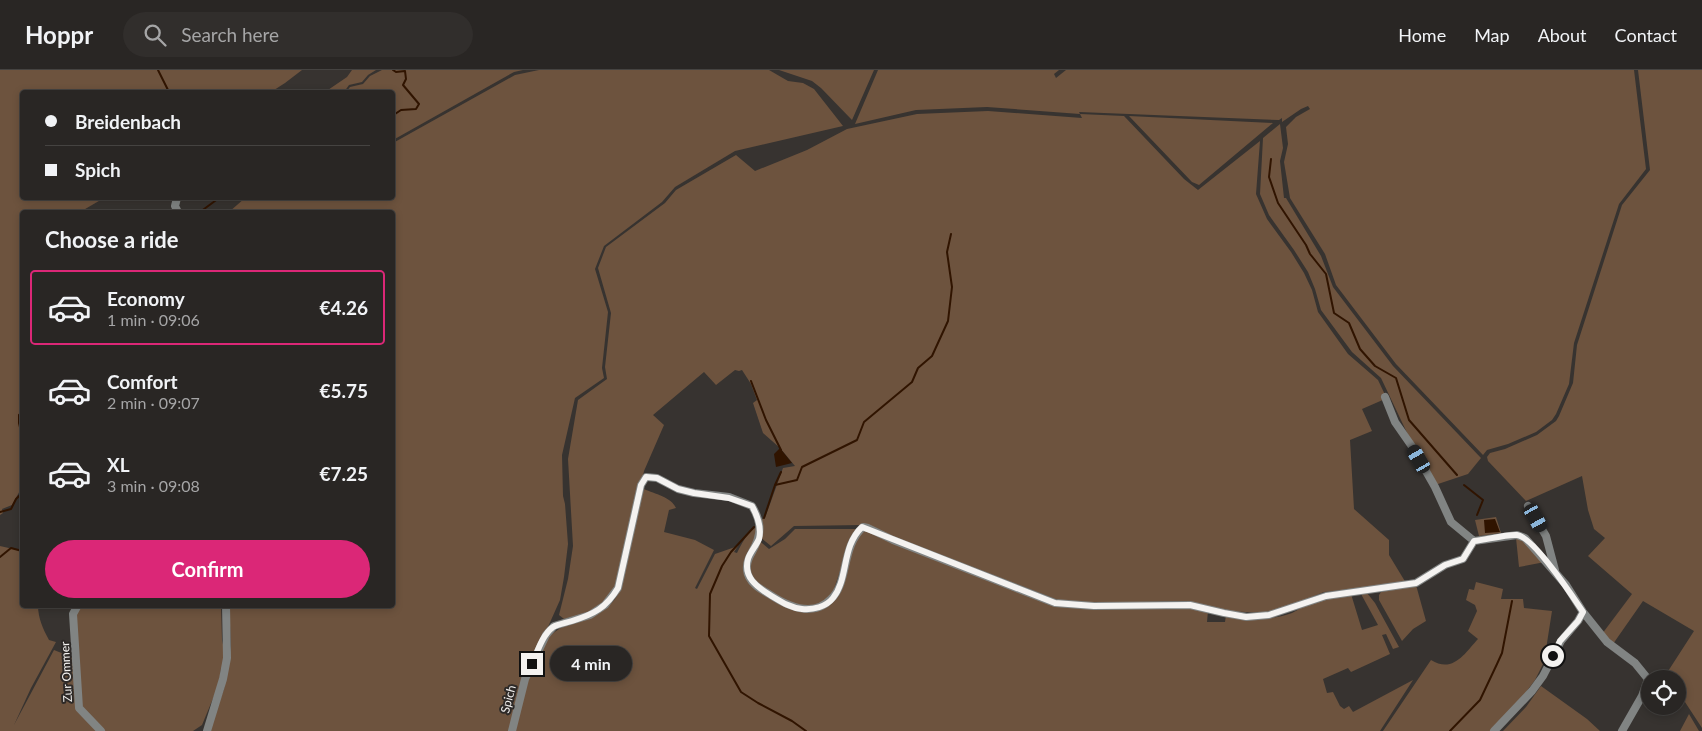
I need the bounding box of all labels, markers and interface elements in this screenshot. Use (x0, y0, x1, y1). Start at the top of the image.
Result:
search box (123, 12, 473, 57)
text: Hoppr (25, 20, 93, 49)
icon: search (141, 21, 169, 49)
text: Search here (181, 23, 279, 46)
text: Home (1398, 24, 1446, 46)
text: Map (1474, 24, 1510, 46)
text: About (1538, 24, 1587, 46)
text: Contact (1615, 24, 1677, 46)
text: Breidenbach (75, 110, 181, 133)
text: Spich (75, 158, 121, 181)
text: Choose a ride (45, 226, 179, 253)
icon: car (47, 285, 92, 330)
text: Economy (107, 287, 185, 310)
text: €4.26 (319, 296, 368, 319)
text: 1 min · 09:06 (107, 310, 200, 329)
icon: car (47, 368, 92, 413)
text: Comfort (107, 370, 178, 393)
text: €5.75 (319, 379, 368, 402)
text: 2 min · 09:07 (107, 393, 200, 412)
car (1405, 442, 1432, 476)
icon: car (47, 451, 92, 496)
text: XL (107, 453, 130, 476)
text: €7.25 (319, 462, 368, 485)
text: 3 min · 09:08 (107, 476, 200, 495)
car (1522, 501, 1549, 535)
button: Confirm (45, 540, 370, 598)
street label: Zur Ommer (57, 641, 75, 703)
route start (1542, 645, 1564, 667)
callout: 4 min (550, 646, 632, 682)
route end (521, 653, 543, 675)
text: 4 min (571, 654, 611, 673)
map controls (1641, 670, 1686, 715)
button: locate (1641, 670, 1686, 715)
street label: Spich (497, 683, 519, 715)

